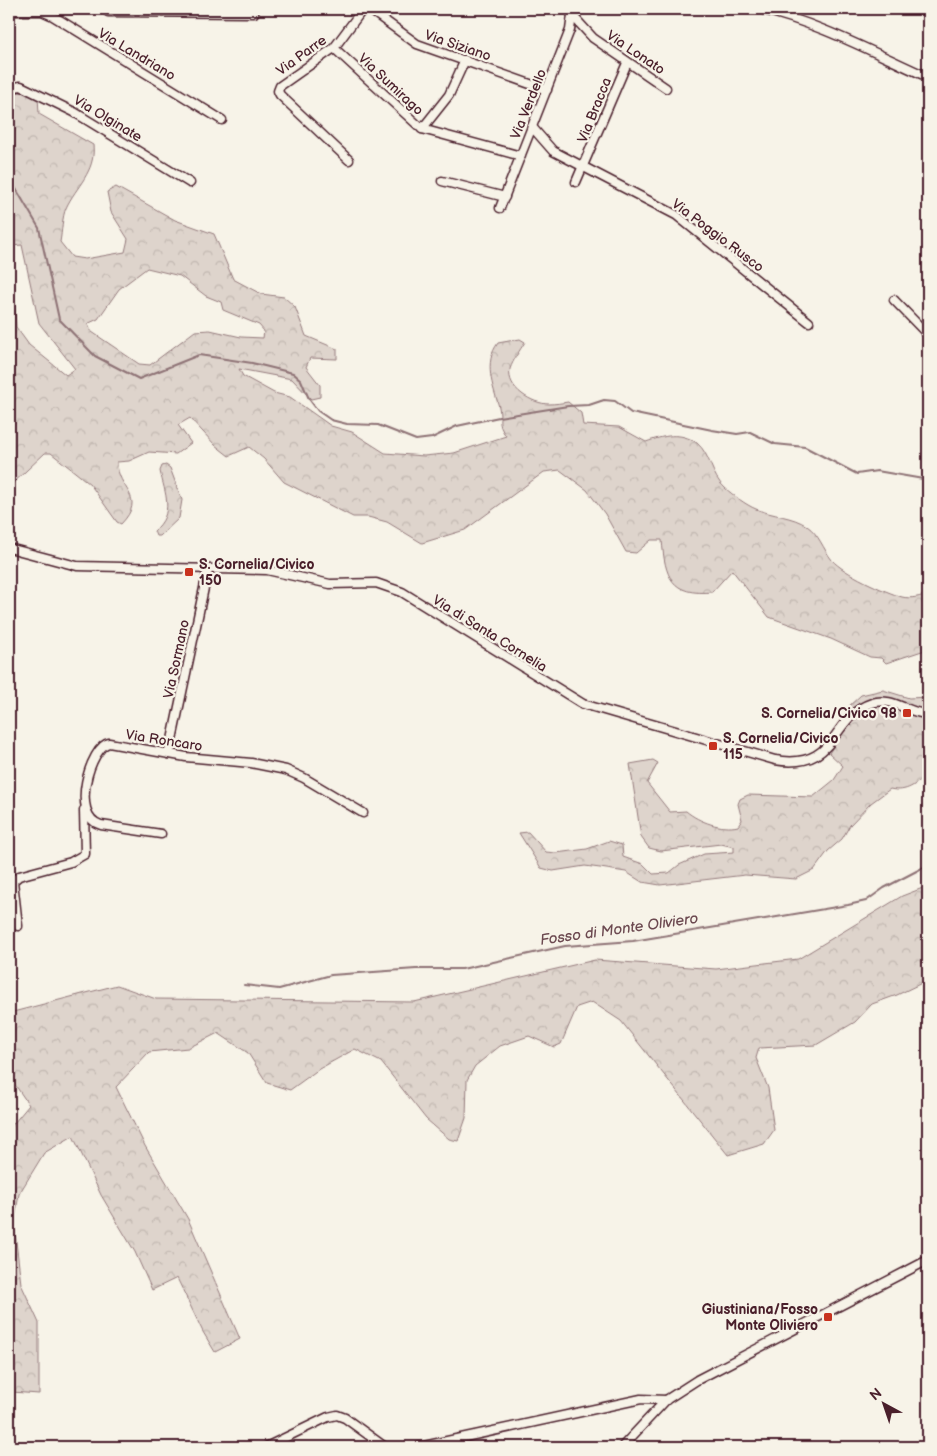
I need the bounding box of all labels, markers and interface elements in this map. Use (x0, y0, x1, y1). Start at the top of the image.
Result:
street label: Via Landriano (95, 25, 179, 84)
street label: Via Siziano (423, 26, 493, 65)
street label: Via Lonato (603, 27, 668, 78)
street label: Via Parre (273, 32, 330, 79)
street label: Via Sumirago (354, 50, 427, 119)
street label: Via Verdello (507, 67, 550, 142)
street label: Via Bracca (574, 75, 615, 145)
street label: Via Olginate (70, 91, 145, 145)
street label: Via Poggio Rusco (668, 195, 767, 276)
place label: S. Cornelia/Civico 150 (199, 556, 314, 589)
marker: S. Cornelia/Civico 150 (183, 566, 195, 578)
street label: Via di Santa Cornelia (429, 591, 550, 676)
street label: Via Sormano (160, 618, 193, 700)
place label: S. Cornelia/Civico 98 (761, 705, 897, 722)
marker: S. Cornelia/Civico 98 (901, 707, 913, 719)
street label: Via Roncaro (124, 726, 204, 755)
place label: S. Cornelia/Civico 115 (723, 730, 838, 763)
marker: S. Cornelia/Civico 115 (707, 740, 719, 752)
water label: Fosso di Monte Oliviero (539, 909, 700, 950)
place label: Giustiniana/Fosso Monte Oliviero (702, 1301, 818, 1334)
marker: Giustiniana/Fosso Monte Oliviero (822, 1311, 834, 1323)
north arrow (860, 1378, 910, 1428)
text: N (866, 1385, 885, 1404)

